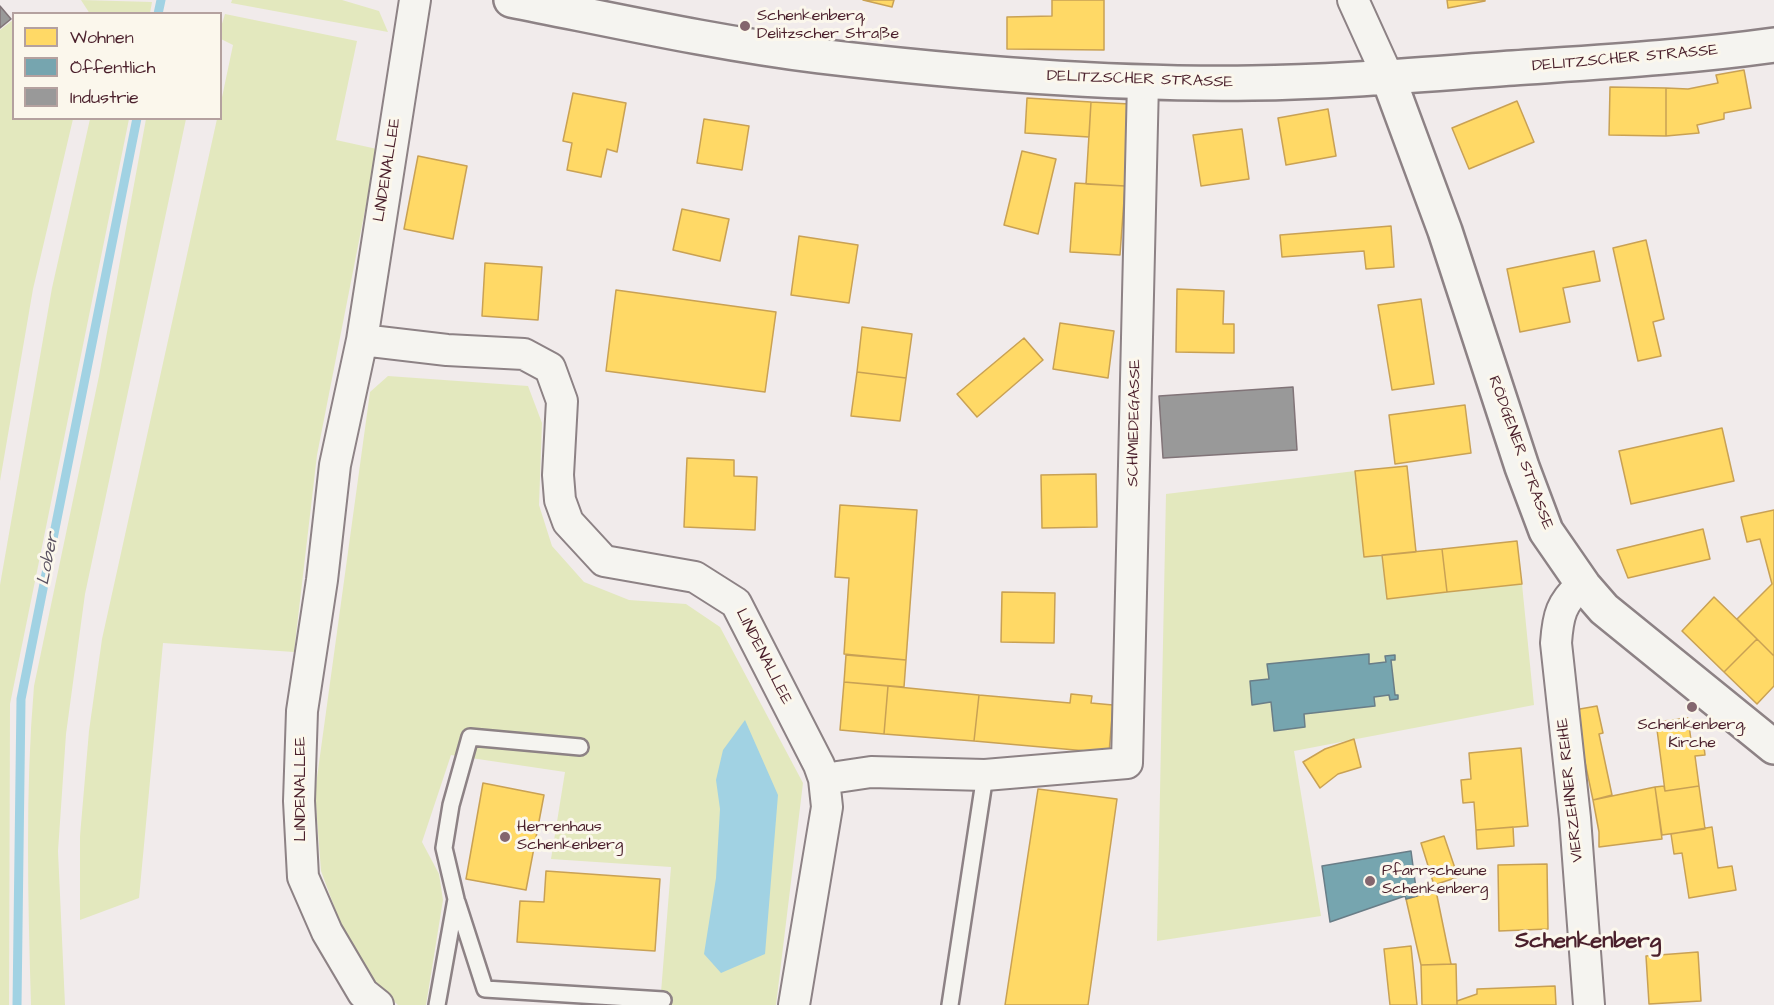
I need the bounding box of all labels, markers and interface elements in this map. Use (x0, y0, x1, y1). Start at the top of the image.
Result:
place label: Schenkenberg, Delitzscher Straße (757, 7, 899, 45)
legend (12, 12, 222, 120)
marker: Schenkenberg, Delitzscher Straße (738, 19, 752, 33)
text: Wohnen (70, 25, 134, 50)
street label: DELITZSCHER STRASSE (1531, 41, 1719, 77)
text: Öffentlich (70, 55, 155, 80)
street label: DELITZSCHER STRASSE (1047, 67, 1233, 93)
text: Industrie (70, 85, 139, 110)
street label: LINDENALLEE (370, 117, 406, 223)
street label: SCHMIEDEGASSE (1124, 359, 1146, 487)
street label: RÖDGENER STRASSE (1483, 373, 1557, 533)
water label: Lober (33, 531, 65, 587)
street label: LINDENALLEE (731, 606, 795, 708)
marker: Schenkenberg, Kirche (1685, 700, 1699, 714)
place label: Schenkenberg, Kirche (1637, 716, 1747, 754)
street label: VIERZEHNER REIHE (1554, 717, 1588, 863)
street label: LINDENALLEE (292, 737, 312, 841)
place label: Herrenhaus Schenkenberg (517, 818, 623, 856)
marker: Herrenhaus Schenkenberg (498, 830, 512, 844)
place label: Pfarrscheune Schenkenberg (1382, 862, 1488, 900)
marker: Pfarrscheune Schenkenberg (1363, 874, 1377, 888)
district label: Schenkenberg (1515, 929, 1661, 955)

